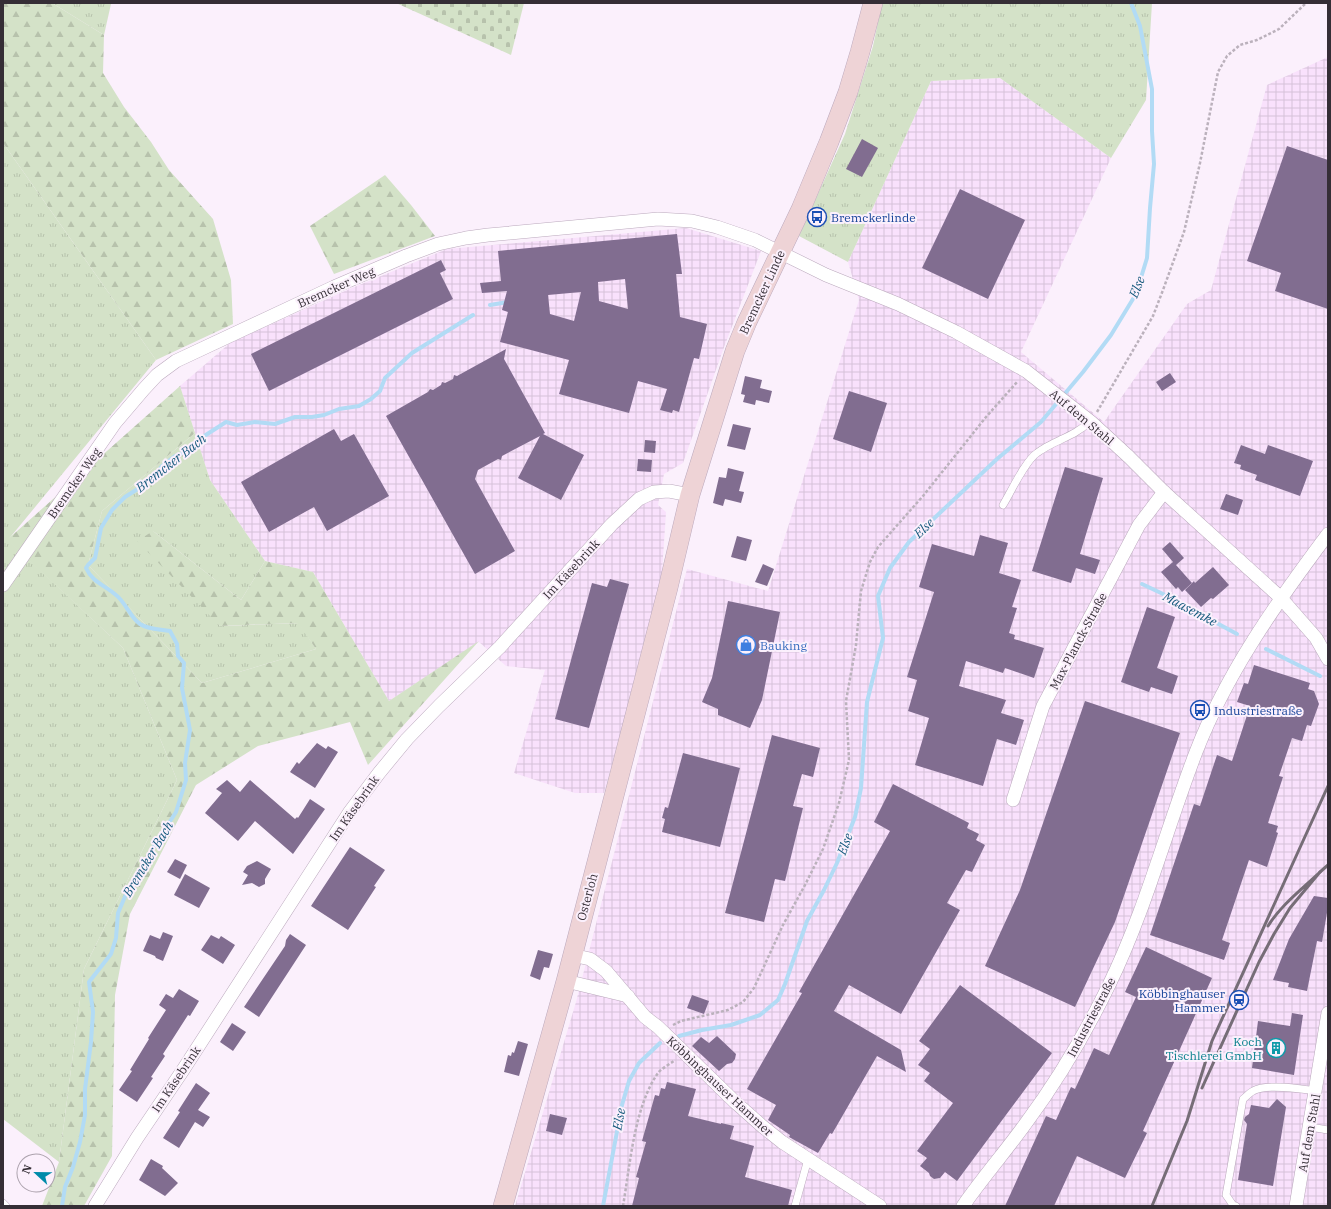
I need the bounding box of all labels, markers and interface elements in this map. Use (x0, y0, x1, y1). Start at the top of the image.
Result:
bus stop icon: Bremckerlinde (806, 206, 828, 228)
place label: Bremckerlinde (831, 210, 916, 225)
street label: Bremcker Linde (736, 248, 788, 336)
street label: Bremcker Weg (295, 263, 377, 311)
water label: Else (1125, 273, 1149, 301)
street label: Auf dem Stahl (1047, 386, 1117, 448)
water label: Bremcker Bach (132, 430, 210, 496)
street label: Bremcker Weg (44, 444, 104, 521)
water label: Else (909, 514, 938, 542)
street label: Im Käsebrink (539, 536, 603, 602)
water label: Maasemke (1159, 587, 1220, 630)
street label: Max-Planck-Straße (1046, 590, 1110, 692)
shop icon: Bauking (735, 634, 757, 656)
place label: Bauking (760, 638, 807, 653)
bus stop icon: Industriestraße (1189, 699, 1211, 721)
place label: Industriestraße (1214, 703, 1302, 718)
street label: Im Käsebrink (326, 772, 382, 844)
water label: Bremcker Bach (118, 818, 177, 901)
water label: Else (833, 831, 857, 858)
street label: Osterloh (574, 871, 601, 922)
street label: Industriestraße (1064, 975, 1118, 1059)
place label: Köbbinghauser Hammer (1139, 986, 1226, 1015)
station icon: Köbbinghauser Hammer (1228, 989, 1250, 1011)
street label: Köbbinghauser Hammer (664, 1033, 777, 1140)
place label: Koch Tischlerei GmbH (1166, 1034, 1262, 1063)
building icon: Koch Tischlerei GmbH (1265, 1037, 1287, 1059)
street label: Im Käsebrink (148, 1043, 204, 1115)
street label: Auf dem Stahl (1295, 1092, 1323, 1173)
water label: Else (608, 1106, 629, 1132)
north arrow (16, 1153, 56, 1193)
text: N (19, 1162, 35, 1176)

